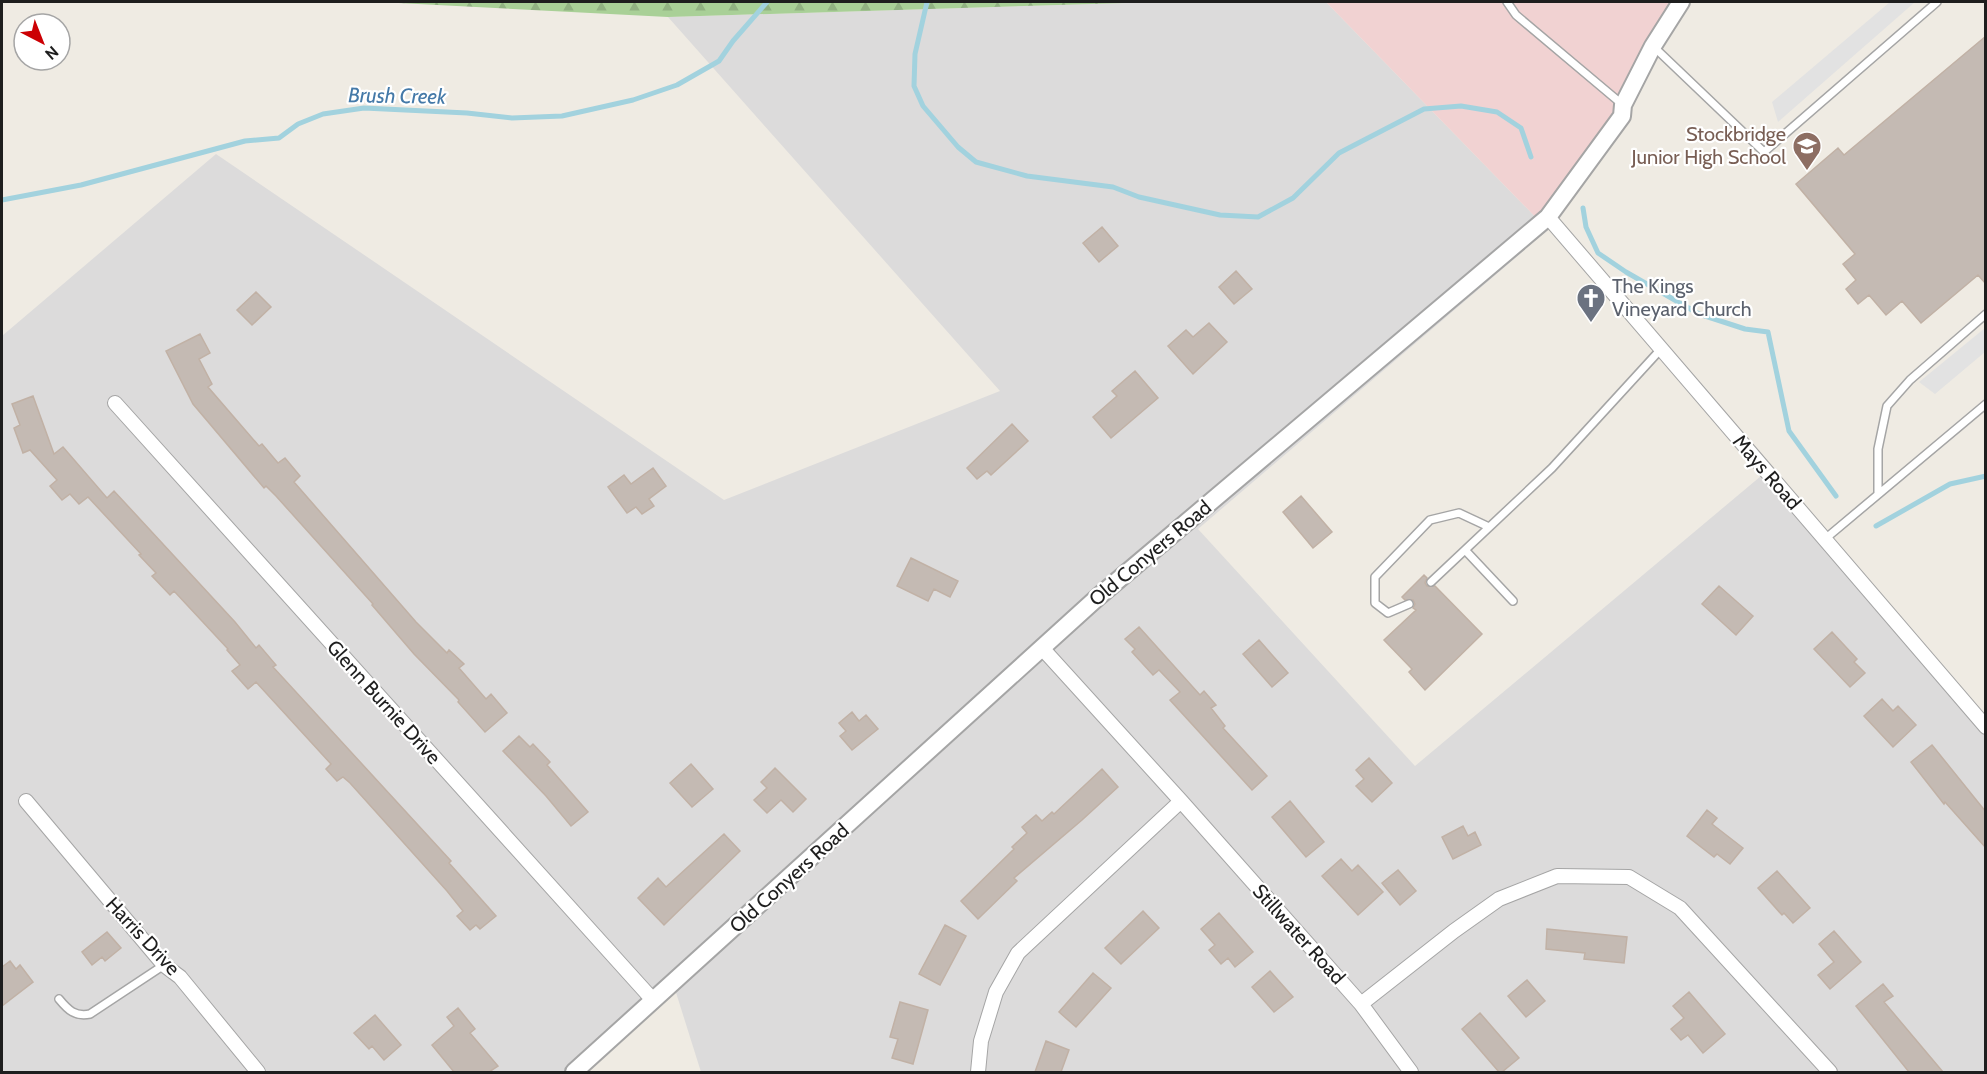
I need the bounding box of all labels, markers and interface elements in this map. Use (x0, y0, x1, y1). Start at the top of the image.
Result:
north arrow (12, 12, 72, 72)
text: N (41, 42, 62, 64)
water label: Brush Creek (348, 82, 447, 109)
place label: Stockbridge Junior High School (1631, 122, 1786, 169)
school or university icon: Stockbridge Junior High School (1791, 130, 1823, 172)
place label: The Kings Vineyard Church (1612, 274, 1752, 321)
church icon: The Kings Vineyard Church (1575, 282, 1607, 324)
street label: Mays Road (1728, 430, 1806, 514)
street label: Old Conyers Road (1084, 495, 1216, 611)
street label: Glenn Burnie Drive (322, 635, 446, 769)
street label: Old Conyers Road (724, 818, 854, 938)
street label: Stillwater Road (1248, 879, 1350, 989)
street label: Harris Drive (101, 892, 185, 980)

